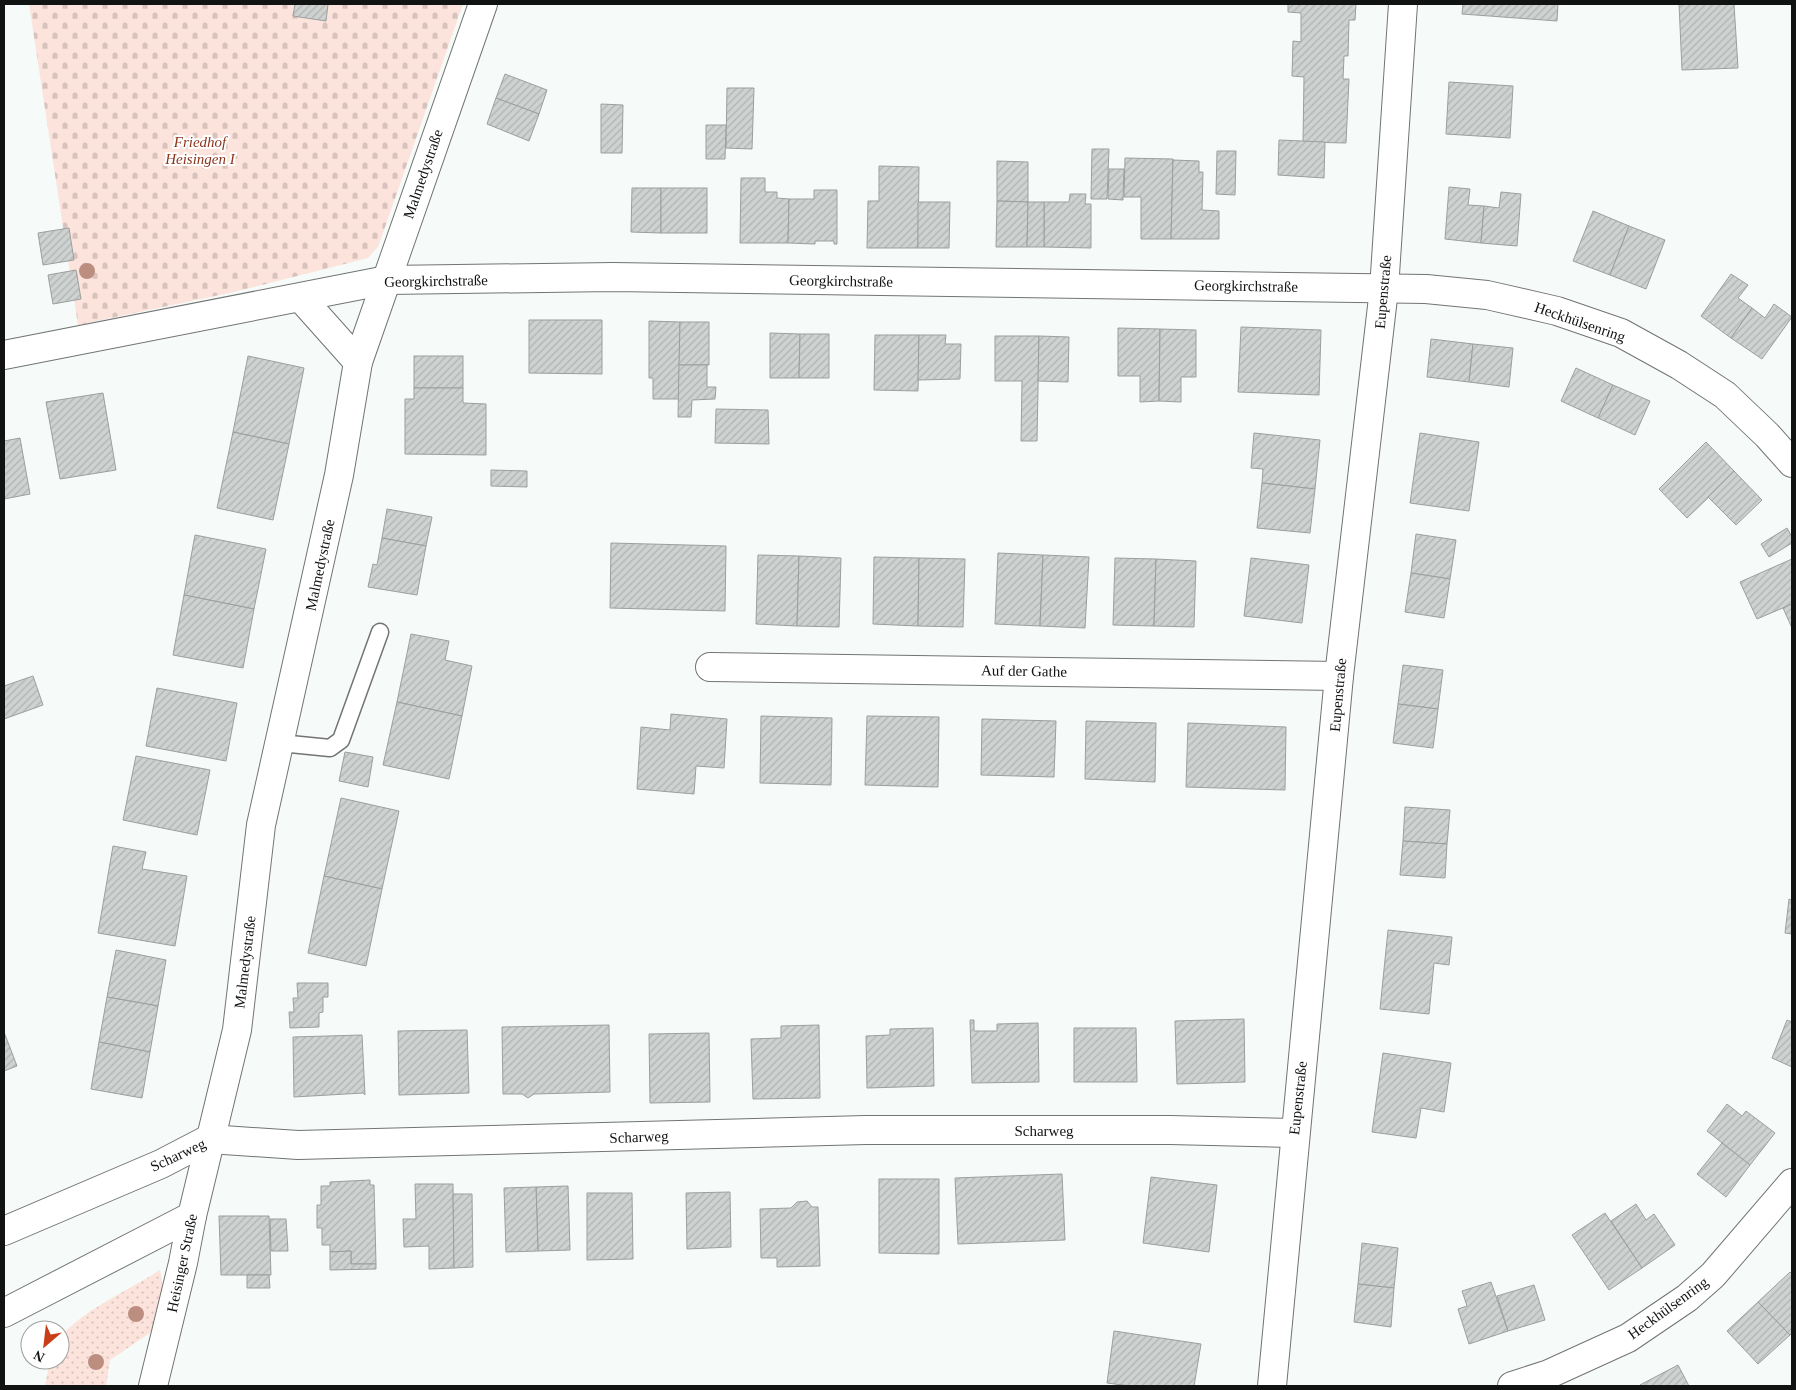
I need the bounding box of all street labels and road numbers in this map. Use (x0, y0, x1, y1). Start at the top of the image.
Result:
street label: Malmedystraße (400, 127, 446, 221)
street label: Eupenstraße (1372, 254, 1394, 330)
street label: Georgkirchstraße (384, 272, 488, 290)
street label: Georgkirchstraße (789, 272, 893, 290)
street label: Georgkirchstraße (1194, 277, 1298, 295)
street label: Heckhülsenring (1532, 299, 1628, 345)
street label: Malmedystraße (302, 517, 338, 612)
street label: Eupenstraße (1327, 657, 1349, 733)
street label: Auf der Gathe (981, 662, 1067, 680)
street label: Malmedystraße (231, 914, 259, 1009)
street label: Eupenstraße (1286, 1060, 1310, 1136)
street label: Scharweg (1014, 1123, 1074, 1139)
street label: Scharweg (609, 1128, 669, 1146)
street label: Scharweg (148, 1135, 209, 1175)
street label: Heisinger Straße (164, 1212, 200, 1314)
street label: Heckhülsenring (1625, 1273, 1712, 1342)

